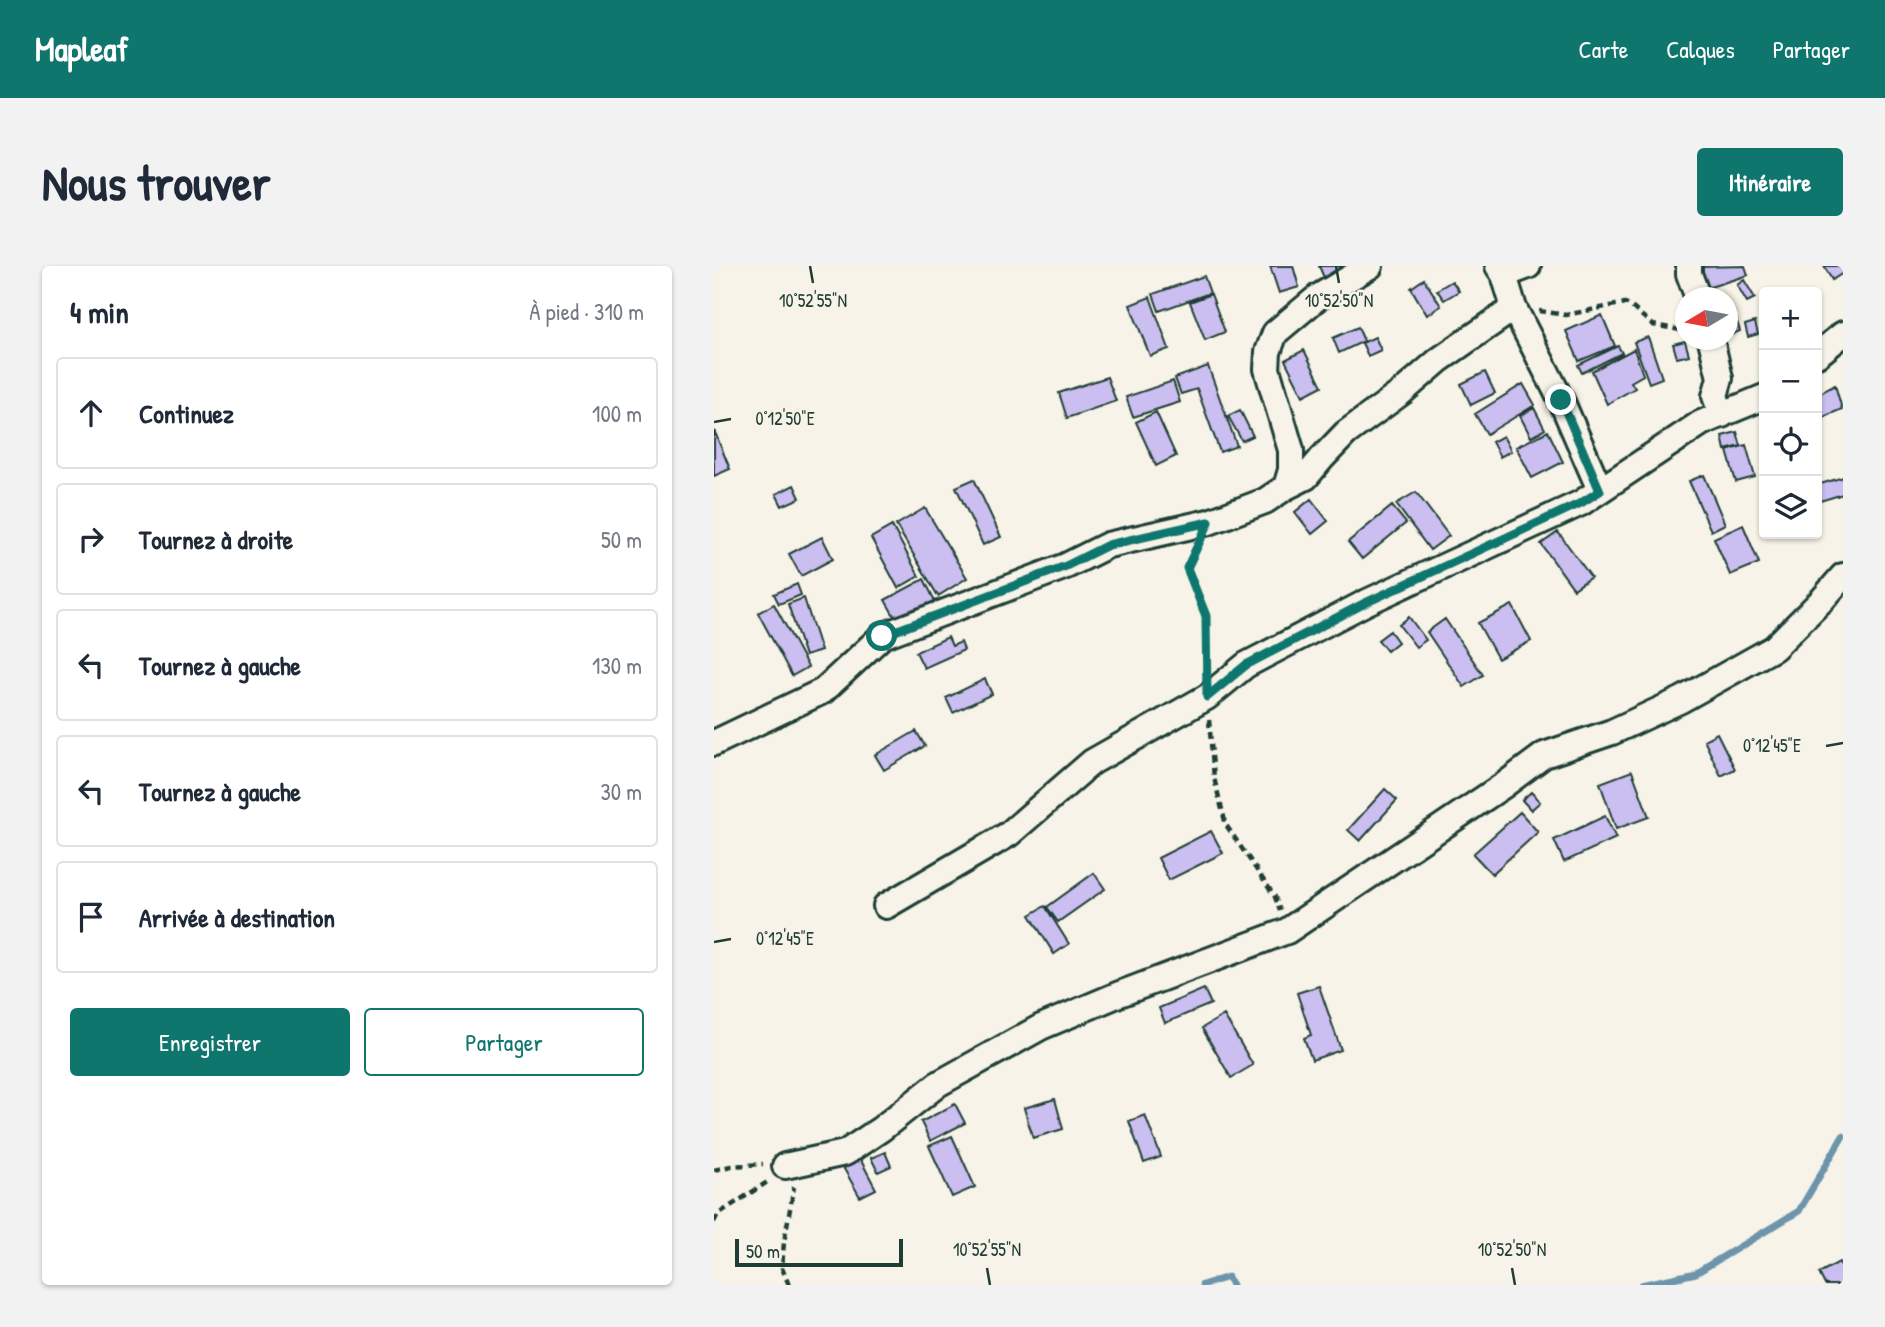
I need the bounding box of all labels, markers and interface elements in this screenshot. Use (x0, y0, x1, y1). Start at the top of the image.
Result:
text: Mapleaf (35, 27, 128, 71)
text: Carte (1579, 33, 1628, 65)
text: Calques (1666, 33, 1735, 65)
text: Partager (1773, 33, 1850, 65)
button: Itinéraire (1697, 148, 1843, 216)
text: Nous trouver (42, 149, 271, 215)
north arrow (1675, 287, 1738, 350)
map controls (1759, 287, 1822, 539)
button: + (1759, 287, 1822, 350)
text: 10°52'55"N (779, 288, 847, 313)
text: 10°52'50"N (1305, 288, 1373, 313)
text: 4 min (70, 292, 129, 332)
text: À pied · 310 m (529, 296, 644, 327)
button: − (1759, 350, 1822, 413)
route end (1545, 384, 1576, 415)
icon: ahead (72, 394, 110, 432)
text: Continuez (139, 396, 234, 431)
text: 100 m (592, 398, 642, 429)
text: 0°12'50"E (755, 406, 815, 431)
button: locate (1759, 413, 1822, 476)
button: layers (1759, 476, 1822, 539)
icon: right (72, 520, 110, 558)
text: Tournez à droite (139, 522, 293, 557)
text: 50 m (601, 524, 642, 555)
route start (866, 620, 897, 651)
icon: left (72, 646, 110, 684)
text: Tournez à gauche (139, 648, 301, 683)
text: 130 m (592, 650, 642, 681)
text: 0°12'45"E (1743, 733, 1801, 758)
icon: left (72, 772, 110, 810)
text: Tournez à gauche (139, 774, 301, 809)
text: 30 m (600, 776, 642, 807)
icon: arrive (72, 898, 110, 936)
text: Arrivée à destination (139, 900, 335, 935)
text: 0°12'45"E (756, 926, 814, 951)
button: Enregistrer (70, 1008, 350, 1076)
button: Partager (364, 1008, 644, 1076)
scale bar (735, 1236, 903, 1268)
text: 10°52'55"N (953, 1237, 1021, 1262)
text: 10°52'50"N (1478, 1237, 1546, 1262)
text: 50 m (746, 1238, 780, 1264)

